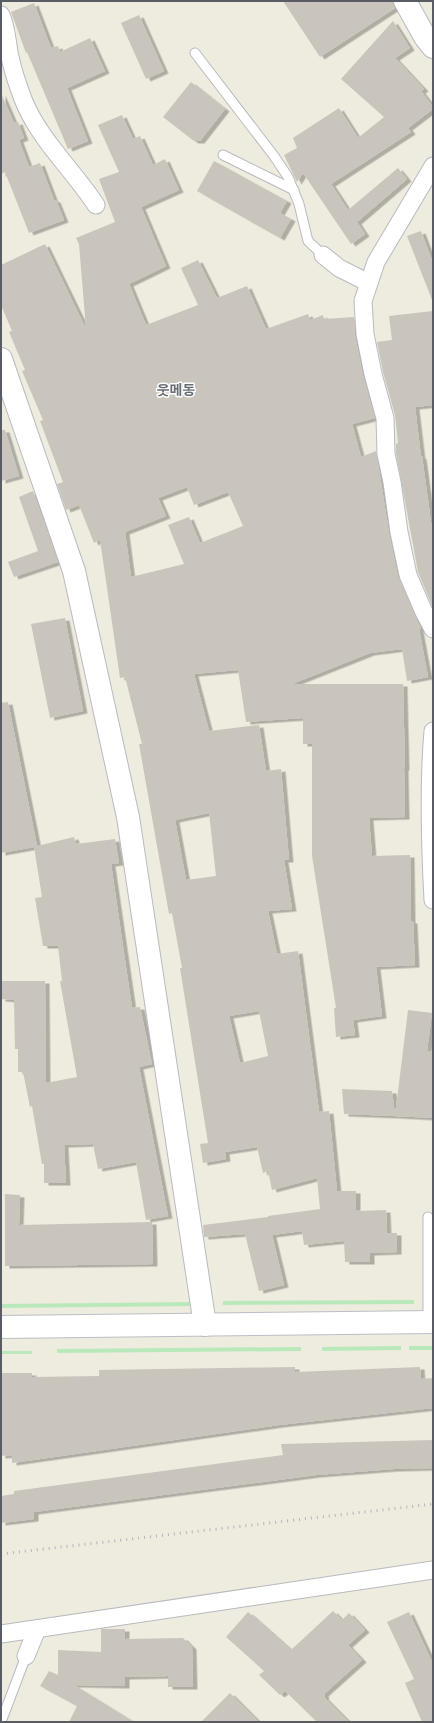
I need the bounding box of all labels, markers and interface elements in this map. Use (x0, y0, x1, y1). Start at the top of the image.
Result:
district label: 웃메동 (157, 381, 195, 399)

